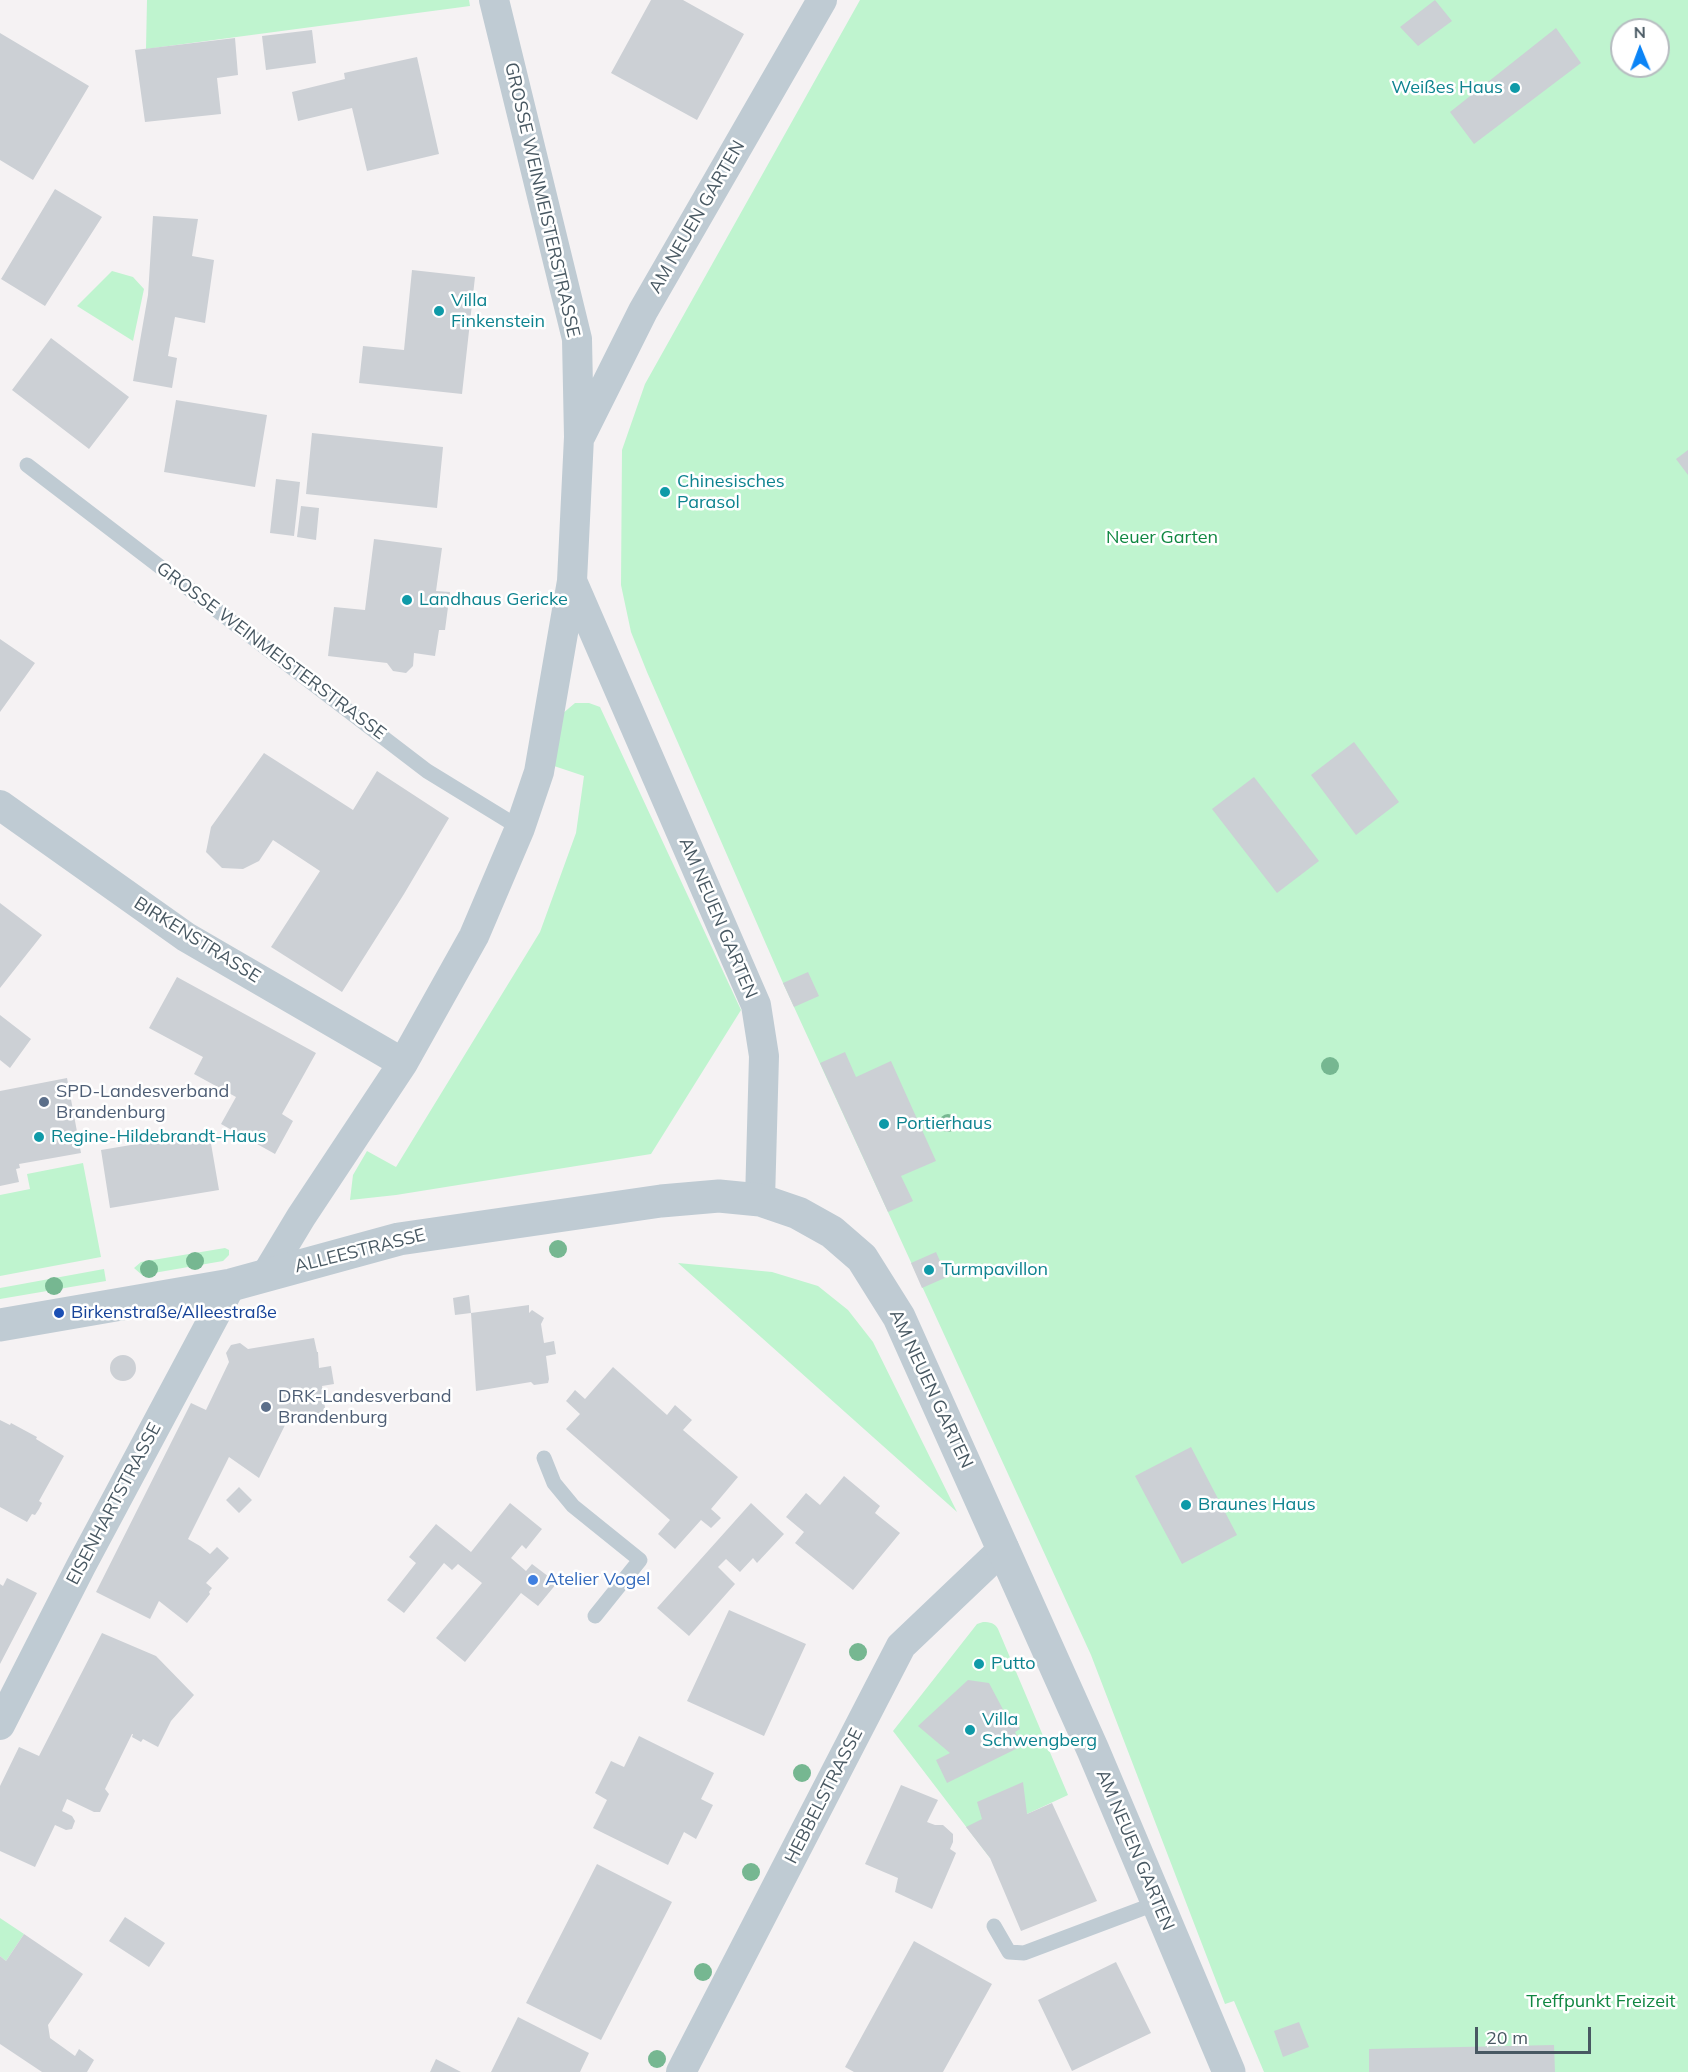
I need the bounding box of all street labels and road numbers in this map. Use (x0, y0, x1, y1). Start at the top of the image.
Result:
street label: GROSSE WEINMEISTERSTRASSE (500, 60, 584, 340)
street label: AM NEUEN GARTEN (644, 137, 750, 297)
street label: GROSSE WEINMEISTERSTRASSE (152, 558, 390, 744)
street label: AM NEUEN GARTEN (674, 834, 762, 1002)
street label: BIRKENSTRASSE (130, 892, 264, 988)
street label: ALLEESTRASSE (292, 1224, 428, 1278)
street label: AM NEUEN GARTEN (885, 1306, 977, 1472)
street label: EISENHARTSTRASSE (62, 1419, 166, 1589)
street label: HEBBELSTRASSE (781, 1725, 867, 1867)
street label: AM NEUEN GARTEN (1091, 1766, 1179, 1934)

